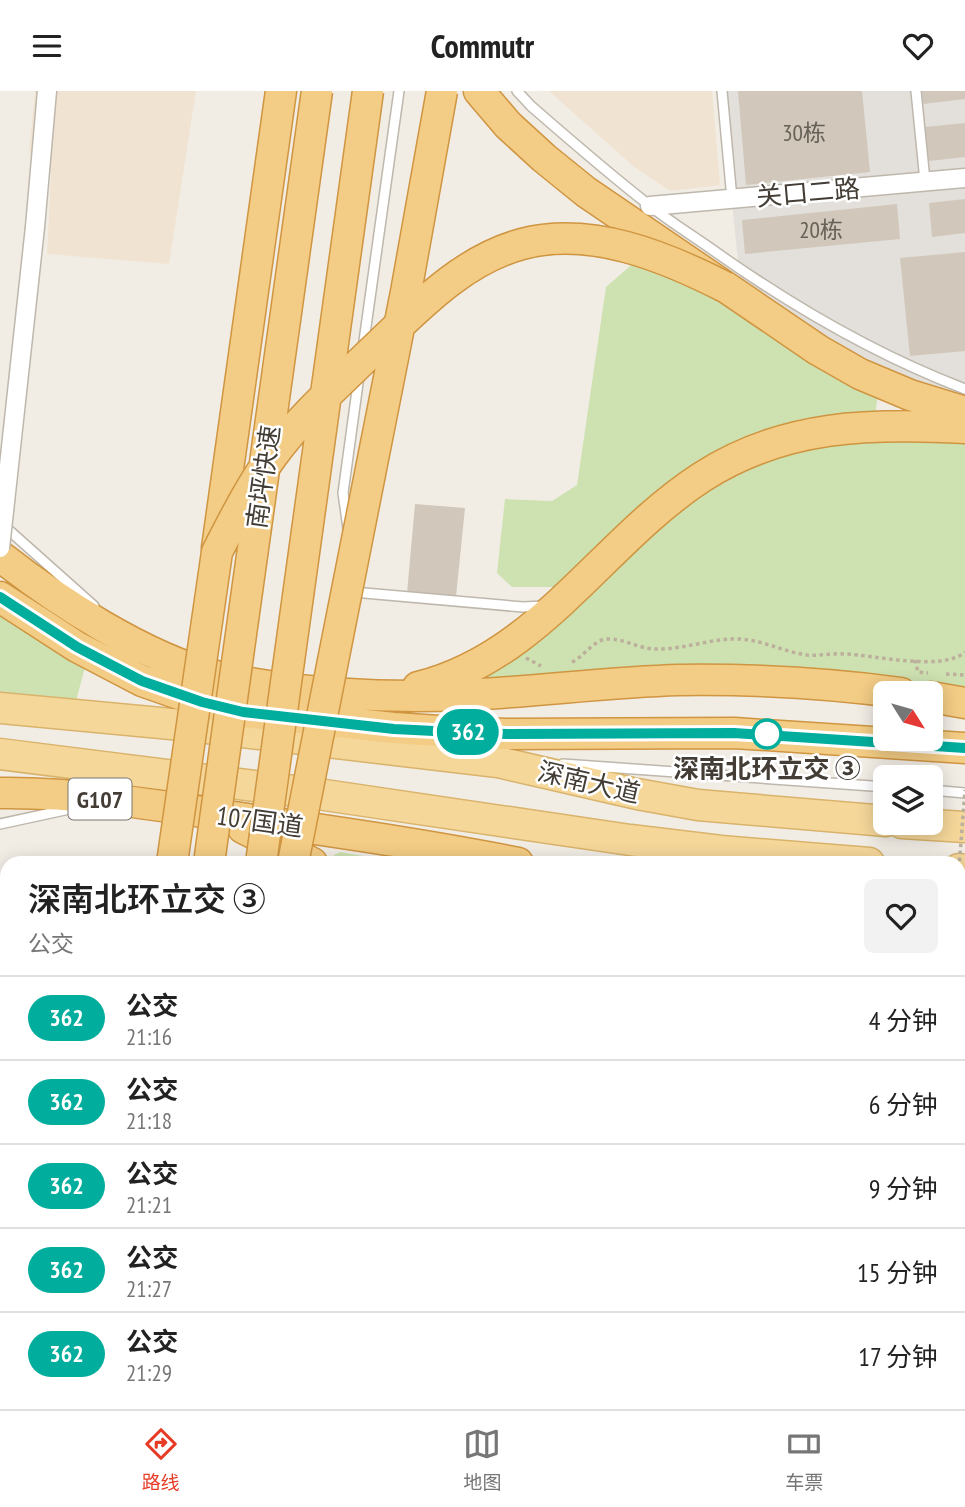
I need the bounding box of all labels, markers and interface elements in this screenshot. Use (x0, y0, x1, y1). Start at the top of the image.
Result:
text: Commutr (431, 25, 534, 67)
icon: menu (28, 27, 66, 65)
icon: heart (899, 27, 937, 65)
house number: 30栋 (782, 118, 826, 147)
street label: 关口二路 (755, 171, 861, 213)
house number: 20栋 (799, 215, 843, 244)
street label: 南坪快速 (239, 423, 287, 531)
north arrow (873, 681, 943, 751)
map controls (873, 681, 943, 835)
line badge: 362 (428, 709, 508, 755)
text: 362 (451, 716, 485, 747)
marker: 深南北环立交 ③ (752, 719, 782, 749)
place label: 深南北环立交 ③ (673, 752, 861, 785)
street label: 深南大道 (535, 754, 643, 810)
button: layers (873, 765, 943, 835)
road number: G107 (68, 779, 132, 819)
street label: 107国道 (215, 799, 305, 843)
text: 深南北环立交 ③ (28, 877, 266, 920)
button: heart (864, 879, 938, 953)
text: 公交 (28, 929, 74, 958)
text: 公交 (126, 989, 178, 1022)
text: 362 (49, 1002, 84, 1033)
text: 4 分钟 (869, 1004, 938, 1037)
text: 21:16 (126, 1022, 172, 1051)
text: 公交 (126, 1073, 178, 1106)
text: 362 (49, 1086, 84, 1117)
text: 6 分钟 (869, 1088, 938, 1121)
text: 21:18 (126, 1106, 172, 1135)
text: 公交 (126, 1157, 178, 1190)
text: 362 (49, 1170, 84, 1201)
text: 9 分钟 (869, 1172, 938, 1205)
text: 21:21 (126, 1190, 172, 1219)
text: 公交 (126, 1241, 178, 1274)
text: 362 (49, 1254, 84, 1285)
text: 15 分钟 (857, 1256, 938, 1289)
text: 21:27 (126, 1274, 172, 1303)
text: 公交 (126, 1325, 178, 1358)
text: 362 (49, 1338, 84, 1369)
text: 17 分钟 (858, 1340, 938, 1373)
text: 21:29 (126, 1358, 172, 1387)
tab: 路线 (142, 1425, 180, 1494)
tab: 地图 (463, 1425, 501, 1494)
tab: 车票 (785, 1425, 823, 1494)

